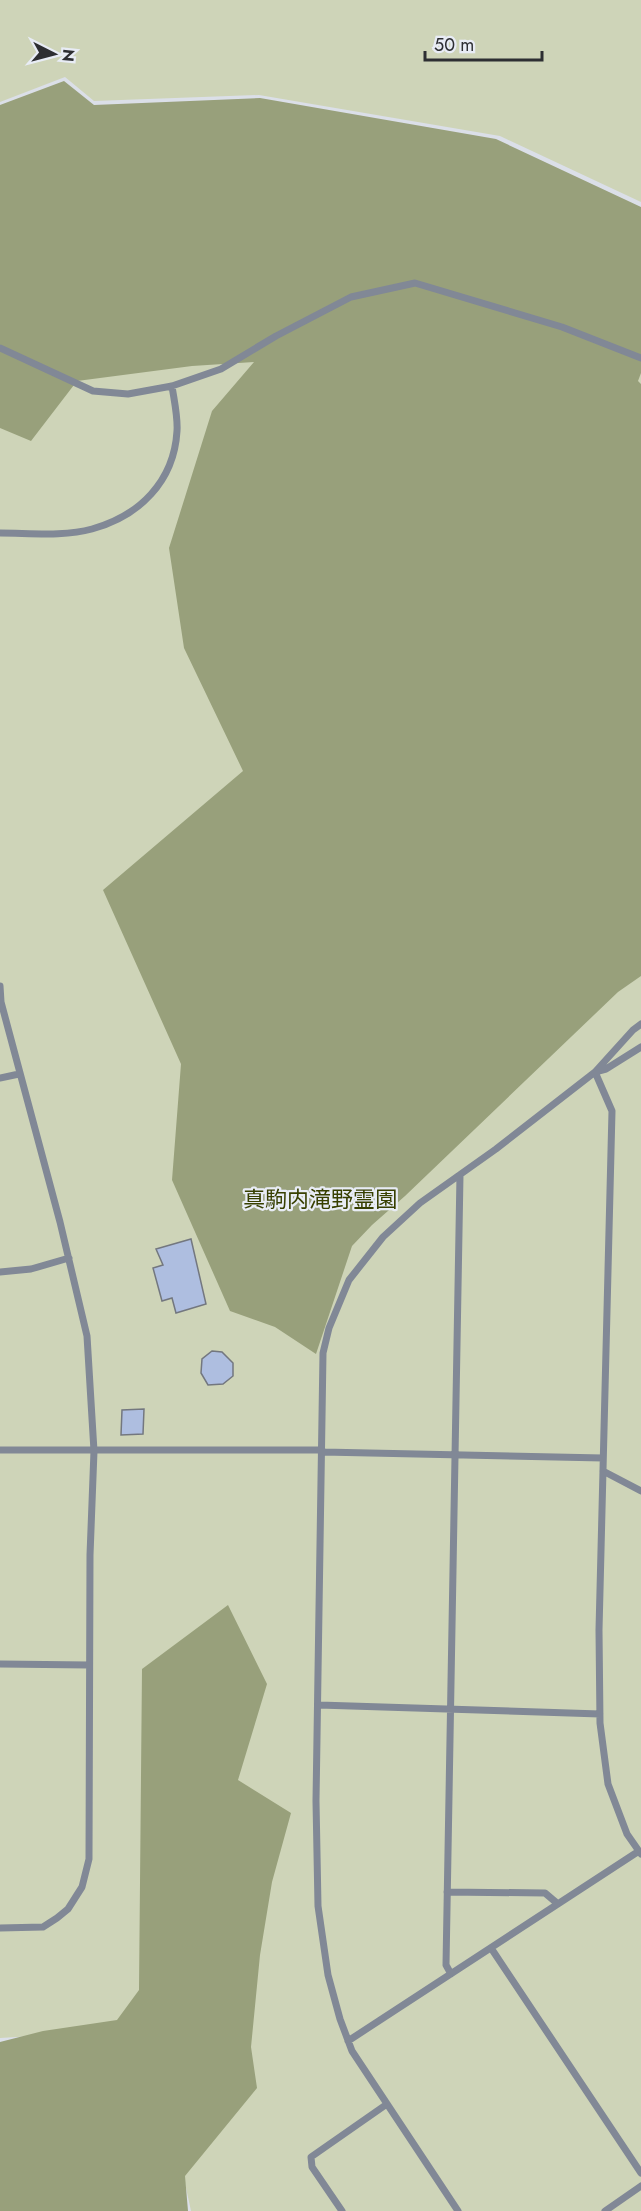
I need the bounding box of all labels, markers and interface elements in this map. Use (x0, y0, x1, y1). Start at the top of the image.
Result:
north arrow (24, 24, 84, 84)
scale bar (425, 24, 542, 62)
text: 50 m (434, 32, 474, 58)
text: N (56, 48, 81, 63)
park label: 真駒内滝野霊園 (243, 1183, 397, 1215)

